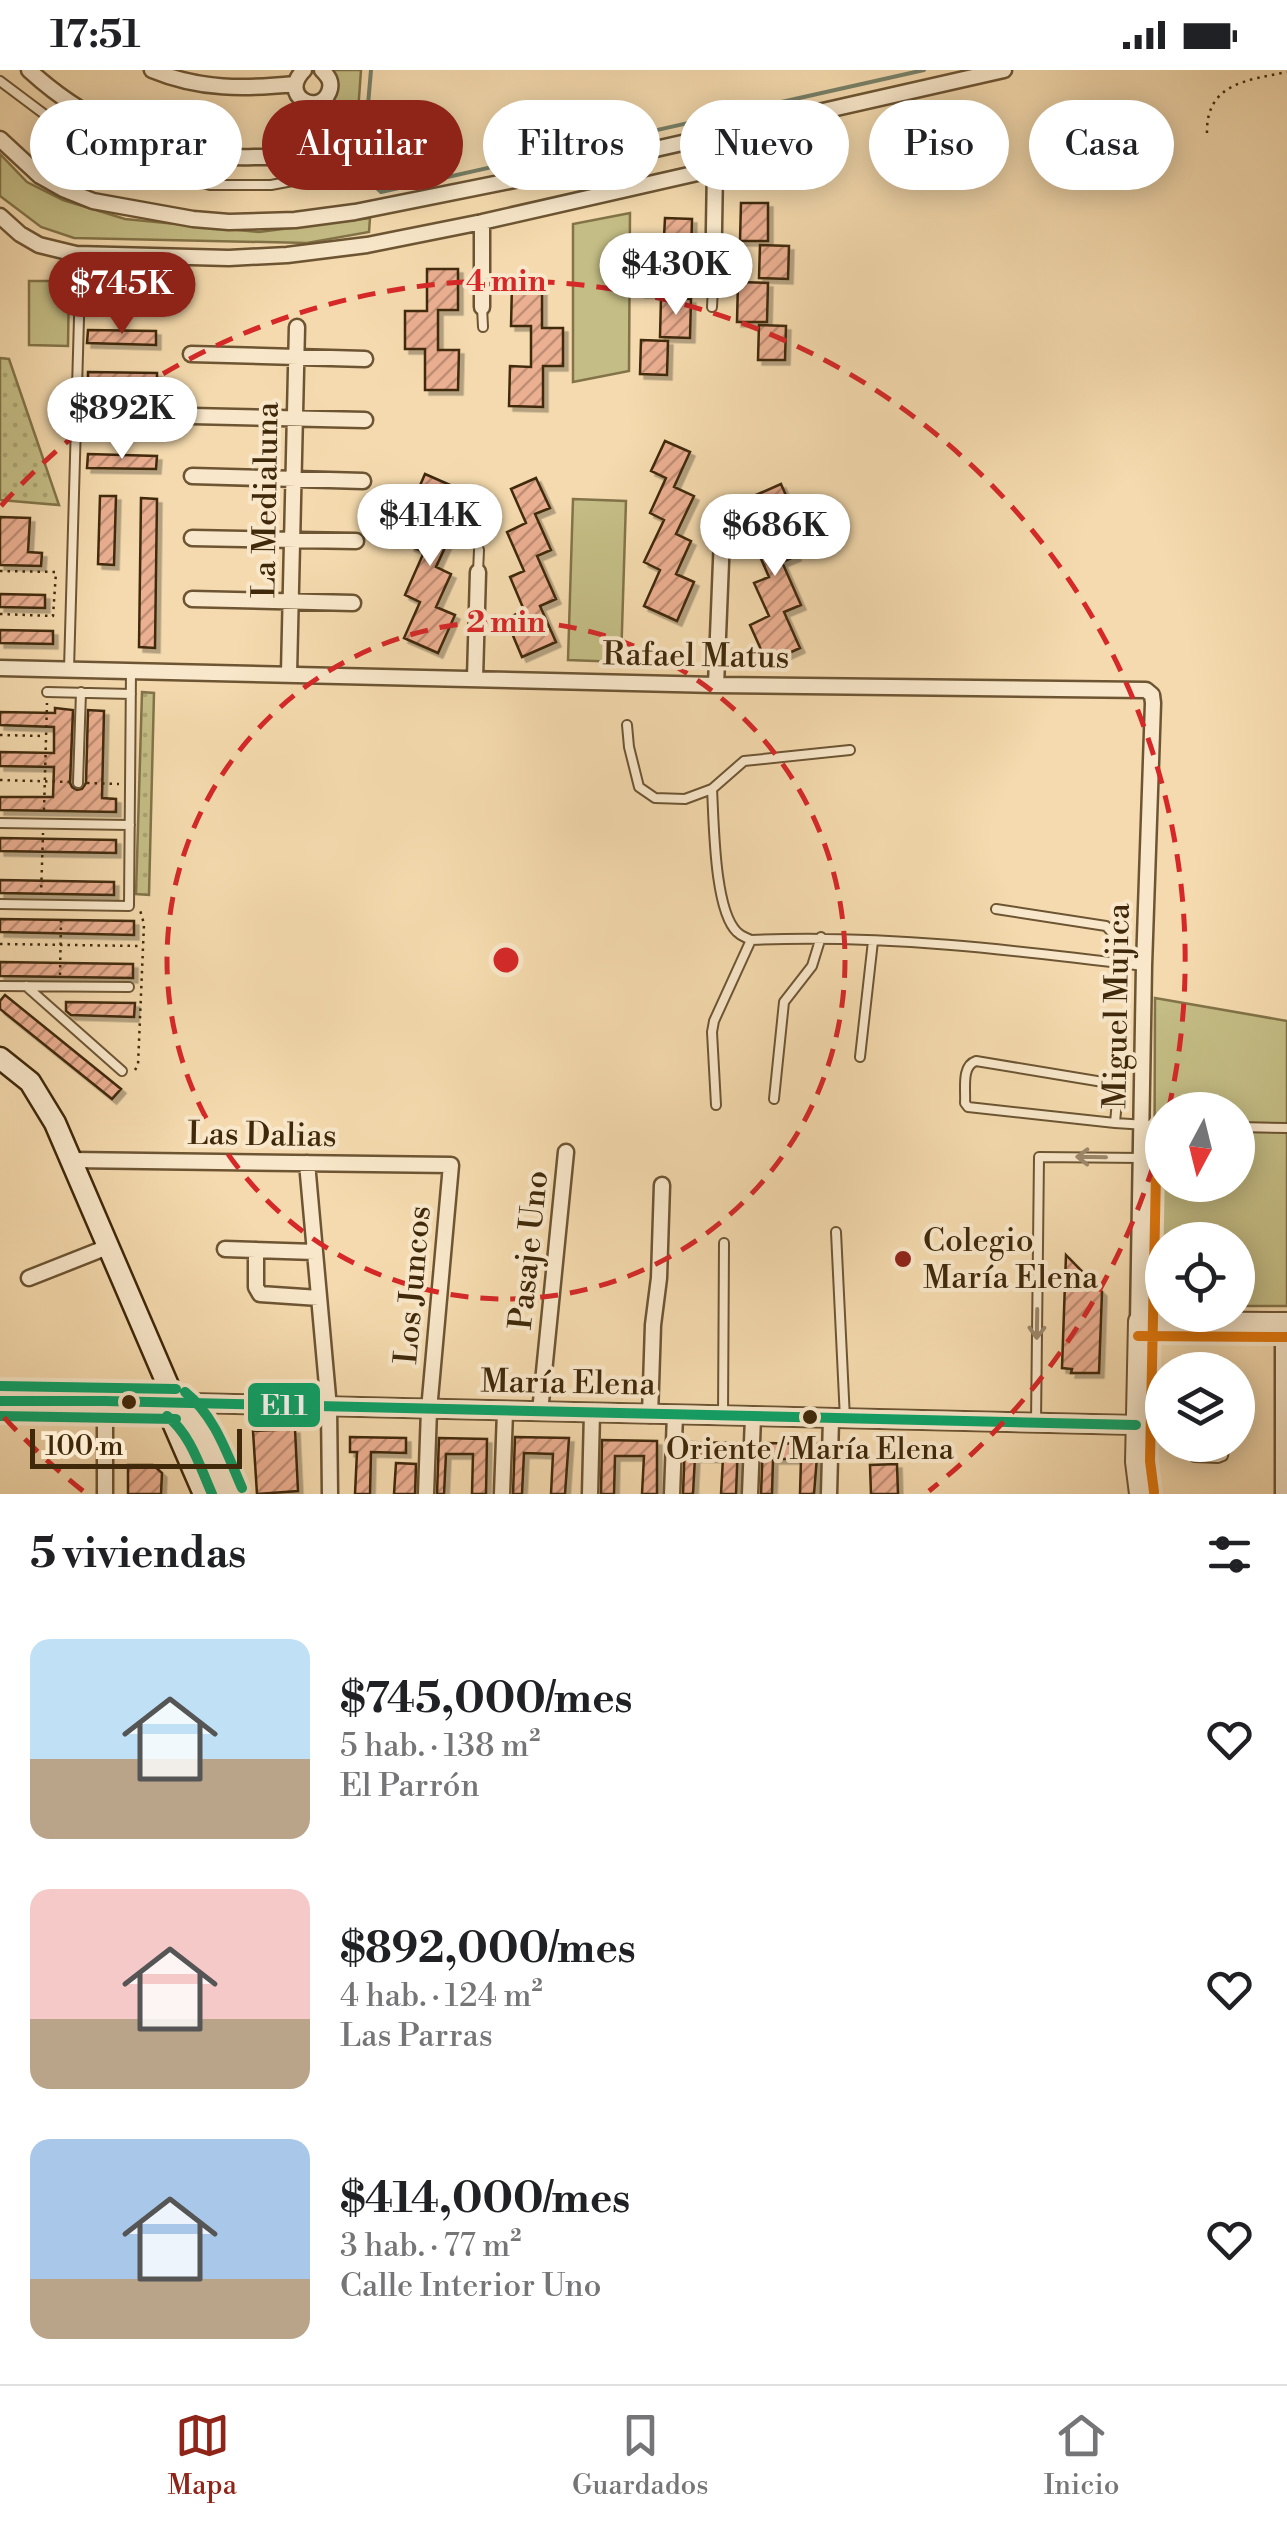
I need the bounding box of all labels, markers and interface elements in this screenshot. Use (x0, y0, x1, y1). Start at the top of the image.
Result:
text: 17:51 (50, 12, 141, 59)
chip: Comprar (30, 100, 242, 190)
chip: Alquilar (262, 100, 463, 190)
chip: Filtros (483, 100, 660, 190)
chip: Nuevo (680, 100, 849, 190)
chip: Piso (869, 100, 1009, 190)
chip: Casa (1029, 100, 1174, 190)
pin: $430K (606, 233, 746, 318)
text: $430K (622, 245, 730, 285)
pin: $745K (52, 252, 192, 337)
text: 4 min (466, 263, 547, 301)
text: $745K (70, 264, 174, 304)
pin: $892K (52, 377, 192, 462)
text: $892K (69, 389, 175, 429)
street label: La Medialuna (244, 401, 288, 598)
pin: $414K (360, 484, 500, 569)
pin: $686K (705, 494, 845, 579)
text: $414K (379, 496, 481, 536)
text: $686K (722, 506, 828, 546)
text: 2 min (467, 604, 546, 642)
street label: Rafael Matus (602, 634, 790, 678)
street label: Miguel Mujica (1095, 902, 1139, 1109)
centre of rings (488, 942, 524, 978)
north arrow (1145, 1092, 1255, 1202)
map controls (1145, 1092, 1255, 1462)
street label: Las Dalias (187, 1114, 337, 1156)
one-way arrow (1075, 1148, 1107, 1167)
street label: Pasaje Uno (501, 1169, 557, 1331)
street label: Los Juncos (386, 1204, 440, 1366)
place label: Colegio María Elena (923, 1221, 1099, 1298)
button: locate (1145, 1222, 1255, 1332)
marker: Colegio María Elena (892, 1248, 914, 1270)
one-way arrow (1028, 1308, 1046, 1340)
button: layers (1145, 1352, 1255, 1462)
street label: María Elena (480, 1361, 657, 1405)
line badge: E11 (246, 1381, 322, 1429)
text: E11 (260, 1389, 308, 1424)
unlabelled marker (119, 1392, 139, 1412)
marker: Oriente / María Elena (800, 1407, 820, 1427)
scale bar (30, 1424, 242, 1468)
text: 100 m (45, 1429, 124, 1464)
place label: Oriente / María Elena (666, 1431, 955, 1469)
icon: filters (1202, 1527, 1257, 1582)
text: 5 viviendas (30, 1528, 246, 1581)
text: $745,000/mes (340, 1673, 633, 1726)
icon: home (110, 1679, 230, 1799)
icon: heart (1202, 1712, 1257, 1767)
text: 5 hab. · 138 m² (340, 1726, 540, 1766)
text: El Parrón (340, 1766, 480, 1806)
text: $892,000/mes (340, 1923, 636, 1976)
icon: home (110, 1929, 230, 2049)
icon: heart (1202, 1962, 1257, 2017)
text: 4 hab. · 124 m² (340, 1976, 543, 2016)
text: Las Parras (340, 2016, 493, 2056)
text: $414,000/mes (340, 2173, 630, 2226)
icon: home (110, 2179, 230, 2299)
icon: heart (1202, 2212, 1257, 2267)
text: 3 hab. · 77 m² (340, 2226, 522, 2266)
text: Calle Interior Uno (340, 2266, 602, 2306)
tab: Mapa (168, 2408, 237, 2503)
tab: Guardados (572, 2408, 709, 2503)
tab: Inicio (1044, 2408, 1119, 2503)

